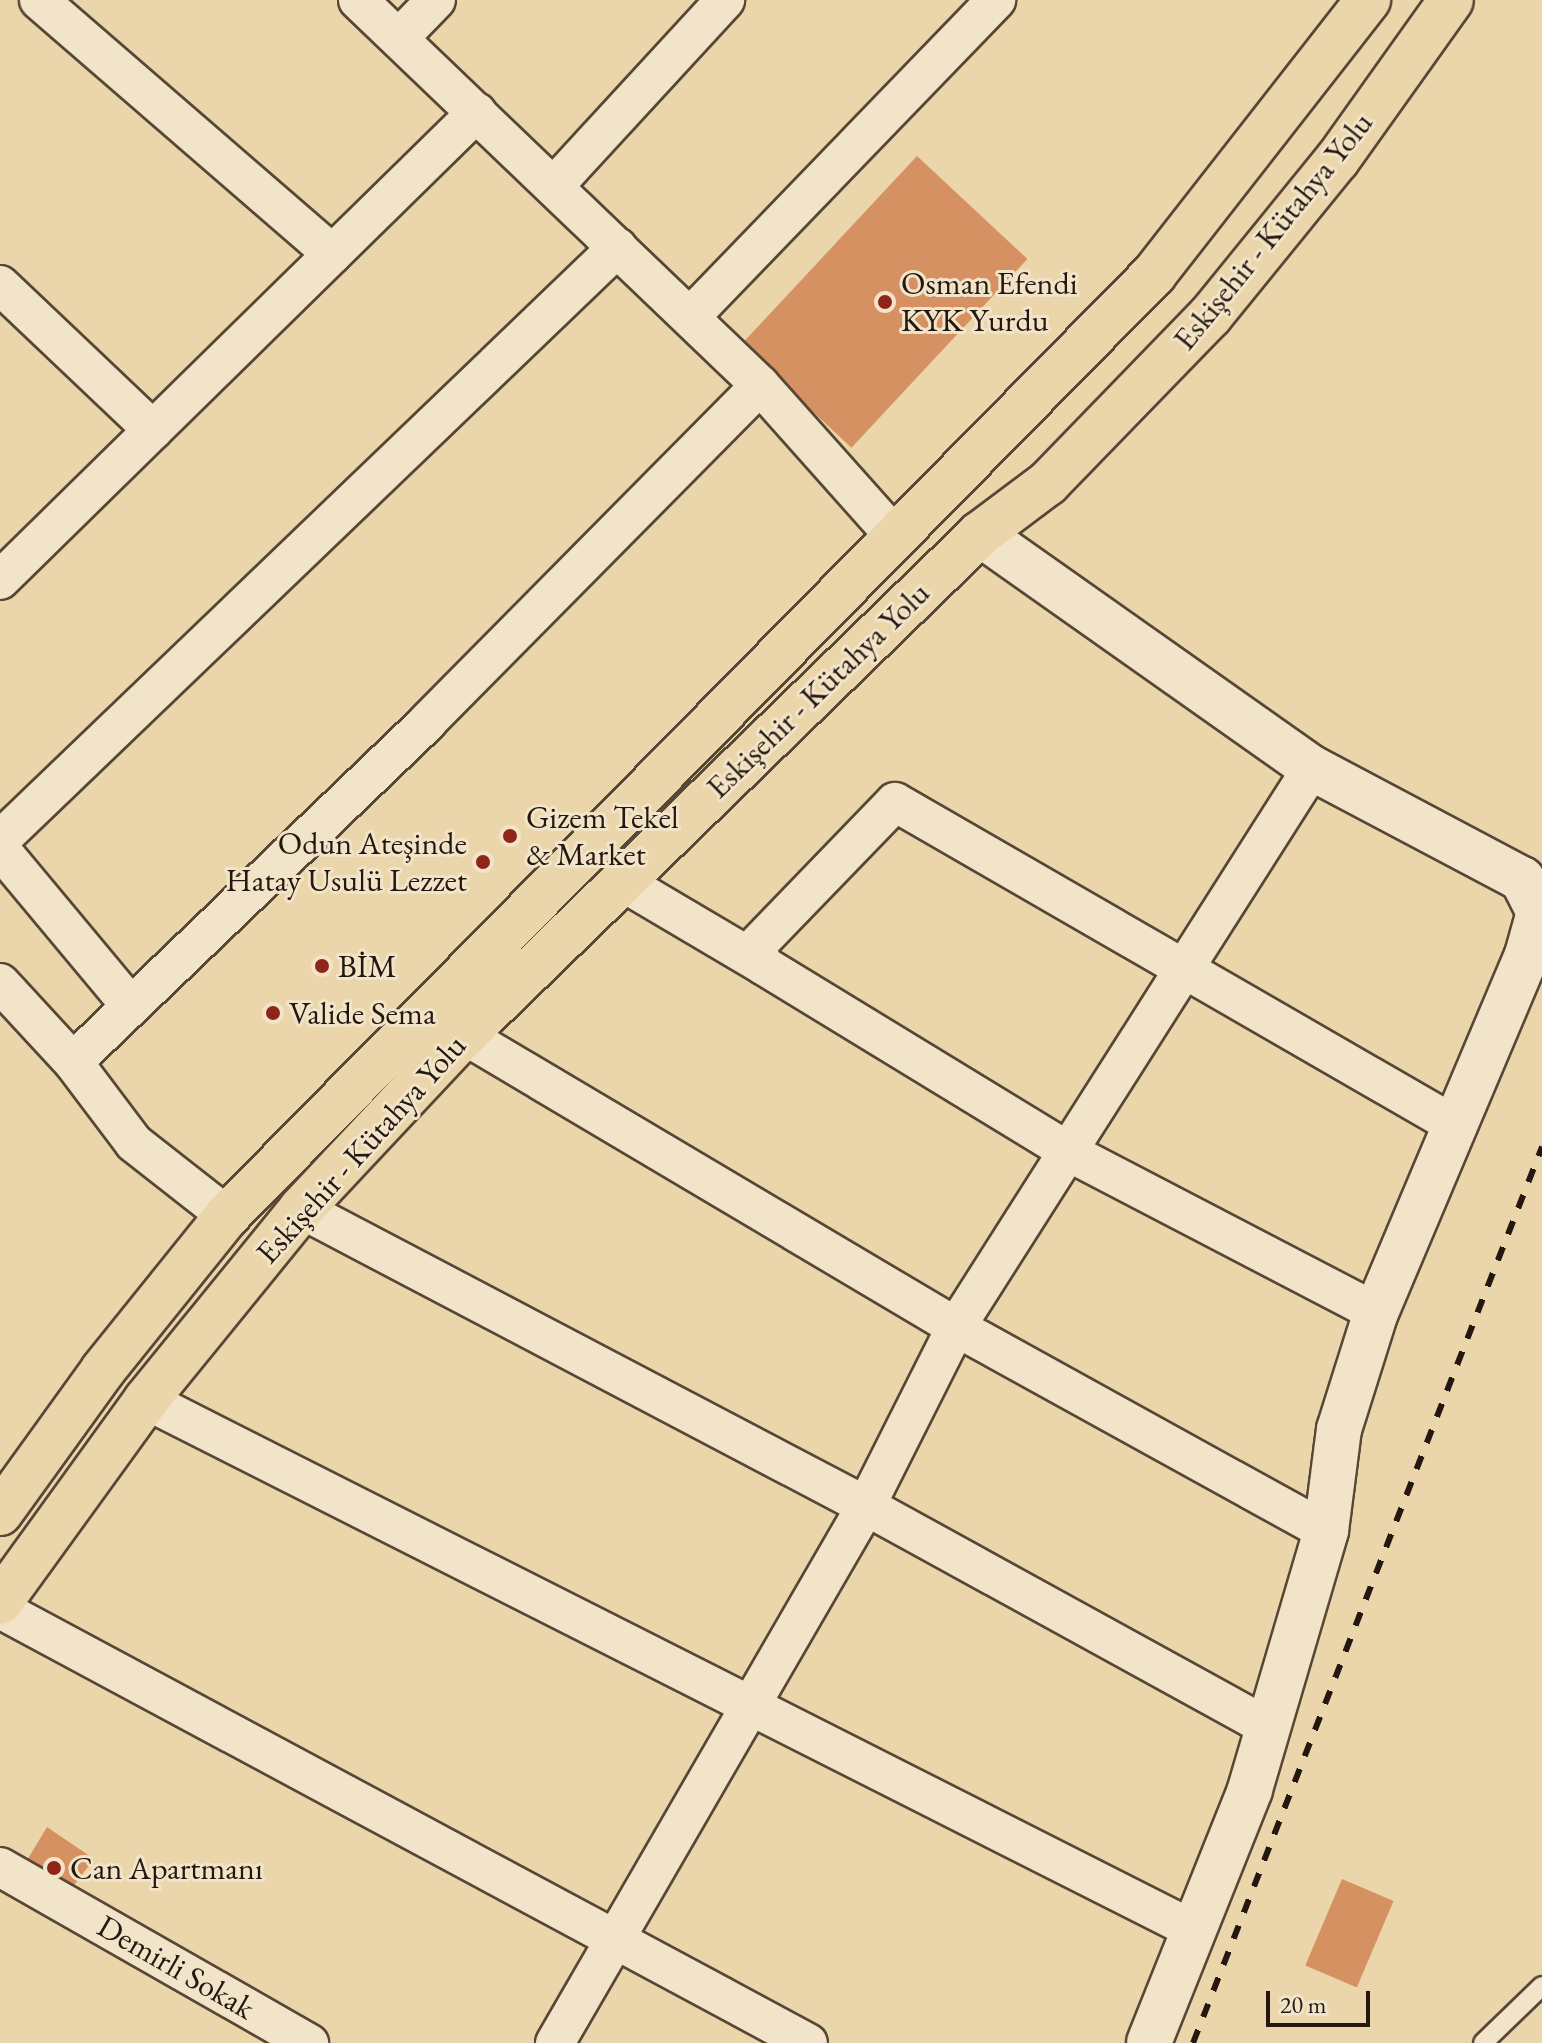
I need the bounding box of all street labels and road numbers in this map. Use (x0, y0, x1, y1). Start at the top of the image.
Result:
street label: Eskişehir - Kütahya Yolu (1165, 104, 1381, 358)
street label: Eskişehir - Kütahya Yolu (698, 574, 938, 806)
street label: Eskişehir - Kütahya Yolu (248, 1026, 474, 1272)
street label: Demirli Sokak (91, 1907, 261, 2027)

